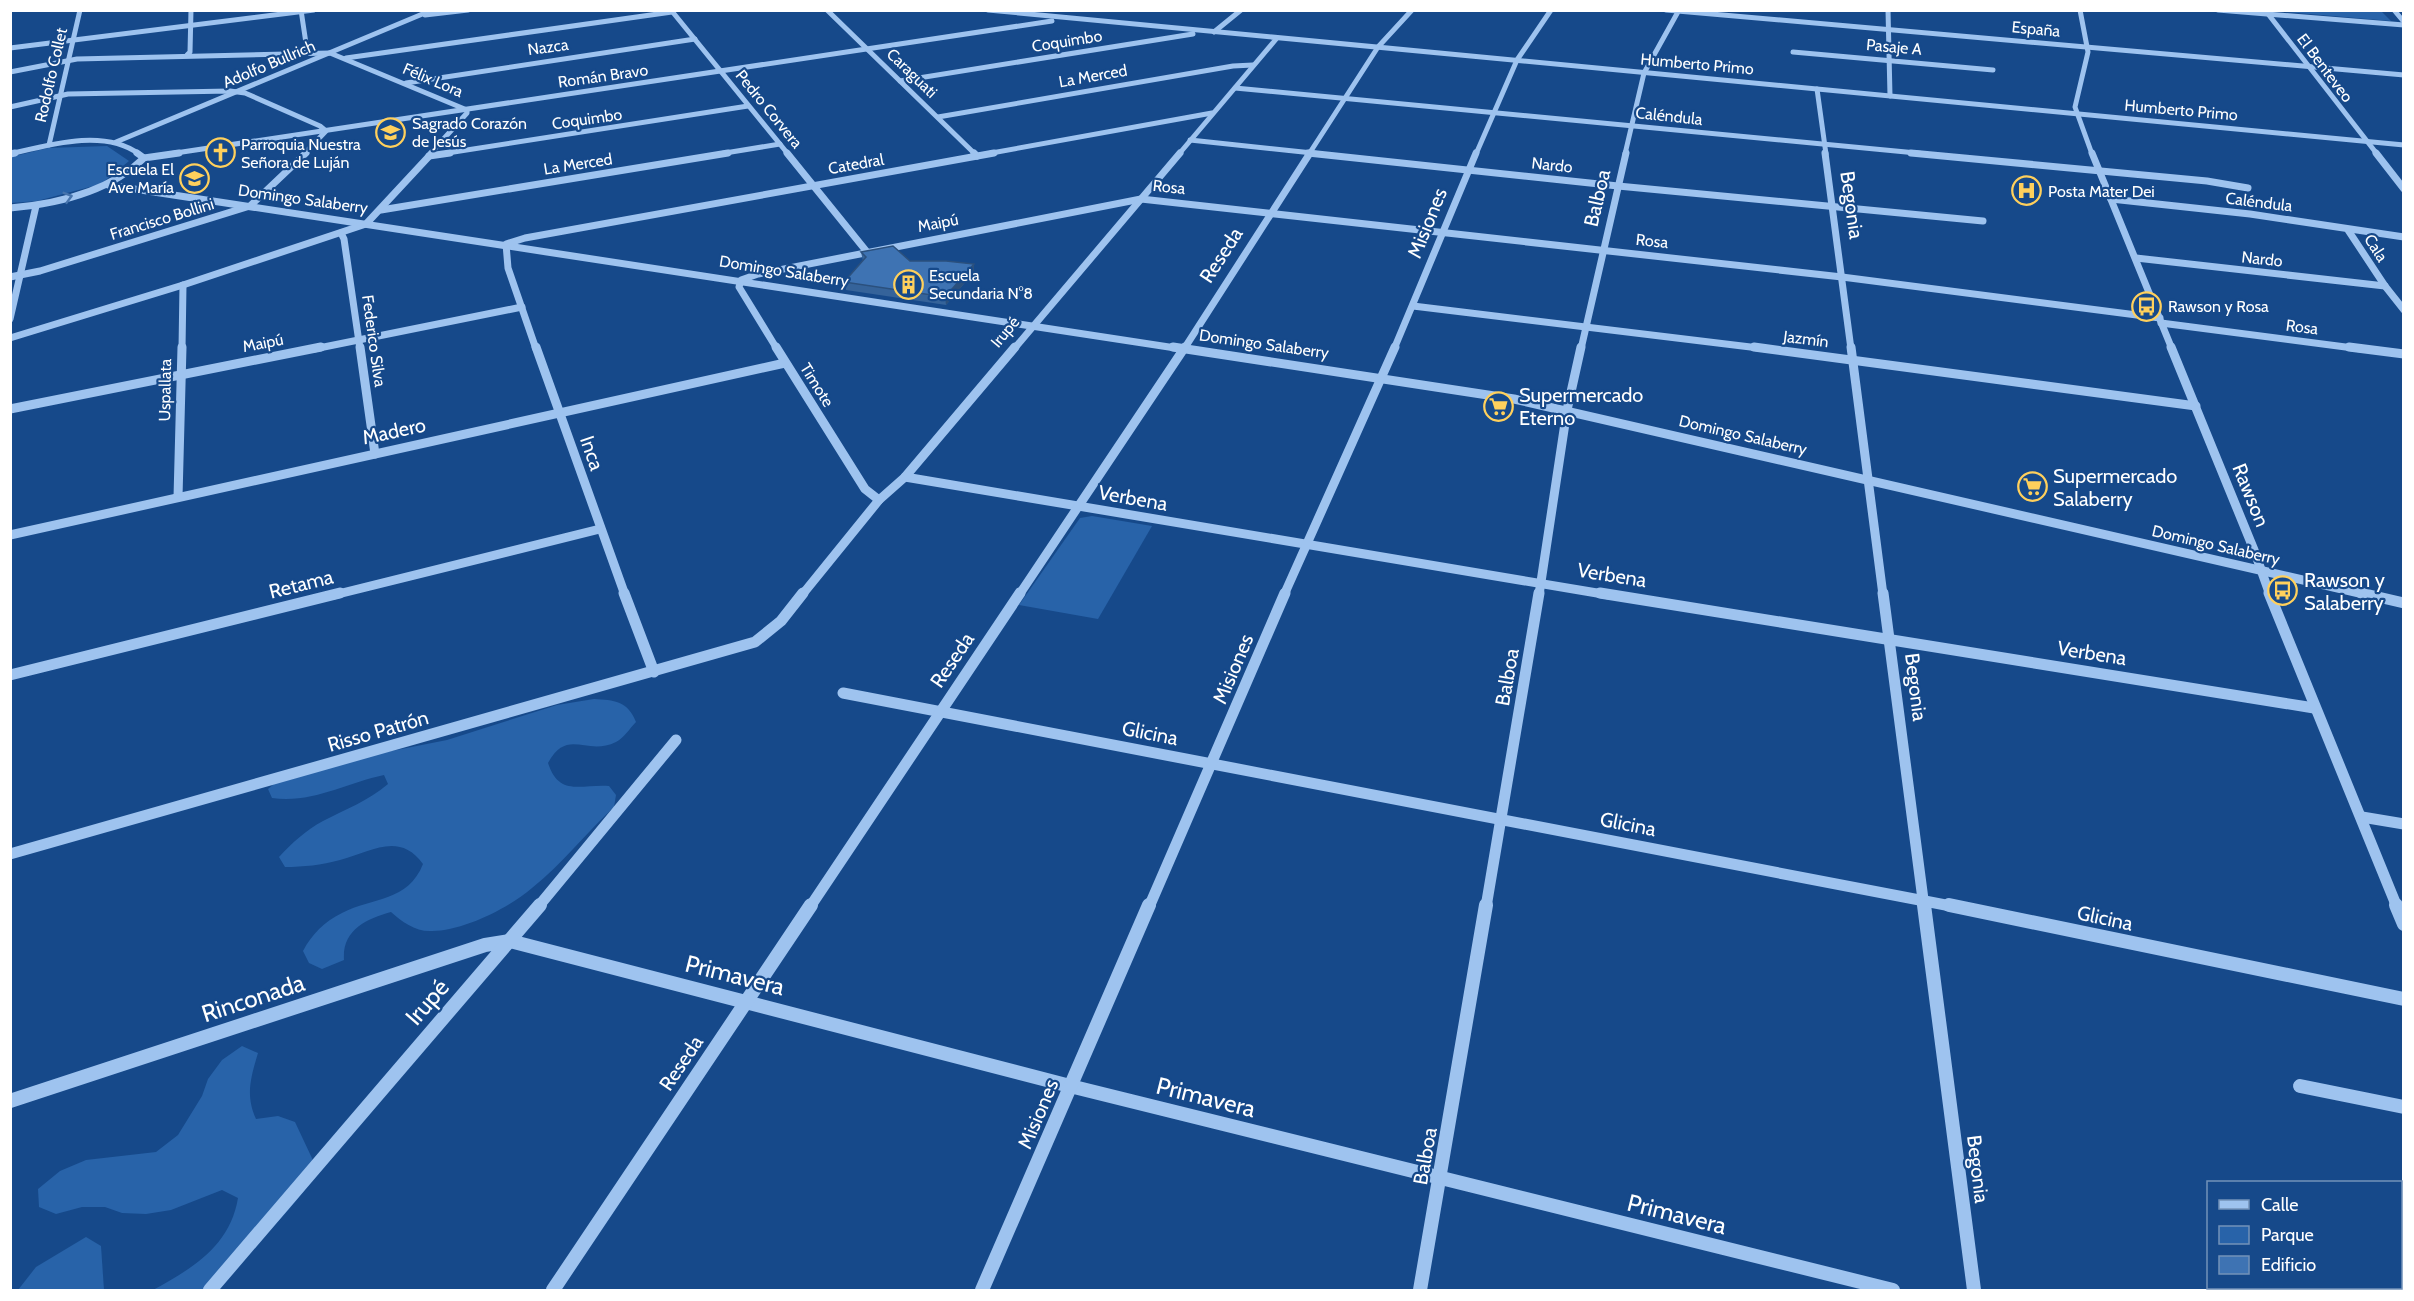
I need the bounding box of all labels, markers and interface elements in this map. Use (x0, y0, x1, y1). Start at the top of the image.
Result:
street label: España (2011, 17, 2061, 41)
street label: Rodolfo Collet (31, 25, 71, 124)
street label: Coquimbo (1031, 26, 1104, 56)
street label: El Benteveo (2293, 30, 2357, 106)
street label: Nazca (526, 35, 570, 59)
street label: Pasaje A (1865, 35, 1923, 59)
street label: Adolfo Bullrich (220, 36, 318, 92)
street label: Caraguati (883, 44, 941, 102)
street label: Humberto Primo (1640, 50, 1755, 78)
street label: Félix Lora (400, 59, 466, 101)
street label: Román Bravo (557, 60, 649, 92)
street label: La Merced (1057, 61, 1129, 91)
street label: Pedro Corvera (732, 66, 807, 152)
street label: Humberto Primo (2124, 96, 2239, 124)
street label: Caléndula (1635, 103, 1704, 129)
street label: Coquimbo (551, 105, 624, 133)
place label: Sagrado Corazón de Jesús (412, 114, 527, 151)
school or university icon: Sagrado Corazón de Jesús (375, 116, 407, 148)
place label: Parroquia Nuestra Señora de Luján (241, 135, 361, 172)
church icon: Parroquia Nuestra Señora de Luján (204, 137, 236, 169)
street label: La Merced (542, 149, 614, 179)
street label: Catedral (827, 150, 886, 178)
street label: Nardo (1530, 153, 1574, 177)
place label: Escuela El Ave María (107, 160, 174, 197)
school or university icon: Escuela El Ave María (179, 162, 211, 194)
street label: Balboa (1579, 167, 1615, 229)
street label: Begonia (1835, 170, 1869, 241)
hospital icon: Posta Mater Dei (2011, 175, 2043, 207)
street label: Rosa (1152, 176, 1186, 198)
street label: Domingo Salaberry (237, 180, 369, 218)
place label: Posta Mater Dei (2048, 182, 2155, 201)
street label: Misiones (1402, 184, 1452, 262)
street label: Caléndula (2225, 188, 2294, 216)
one-way arrow (62, 192, 73, 204)
street label: Francisco Bollini (108, 194, 216, 244)
street label: Maipú (916, 210, 960, 236)
street label: Reseda (1194, 222, 1248, 287)
street label: Rosa (1635, 230, 1669, 252)
street label: Cala (2360, 231, 2392, 266)
street label: Nardo (2240, 247, 2284, 271)
street label: Domingo Salaberry (718, 251, 850, 291)
place label: Escuela Secundaria N°8 (929, 266, 1033, 303)
building icon: Escuela Secundaria N°8 (892, 268, 924, 300)
bus stop icon: Rawson y Rosa (2131, 290, 2163, 322)
street label: Federico Silva (358, 294, 390, 389)
place label: Rawson y Rosa (2168, 297, 2269, 316)
street label: Irupé (987, 313, 1023, 351)
street label: Rosa (2285, 316, 2320, 338)
street label: Domingo Salaberry (1198, 325, 1330, 363)
street label: Jazmín (1781, 327, 1830, 351)
street label: Maipú (241, 330, 285, 356)
street label: Uspallata (155, 358, 175, 422)
street label: Timote (796, 360, 838, 410)
place label: Supermercado Eterno (1519, 383, 1643, 430)
supermarket icon: Supermercado Eterno (1482, 391, 1514, 423)
street label: Domingo Salaberry (1677, 411, 1809, 459)
street label: Madero (360, 413, 428, 449)
street label: Inca (575, 433, 609, 474)
street label: Rawson (2227, 460, 2275, 530)
place label: Supermercado Salaberry (2053, 464, 2177, 511)
supermarket icon: Supermercado Salaberry (2016, 471, 2048, 503)
street label: Verbena (1097, 480, 1170, 516)
street label: Domingo Salaberry (2150, 521, 2282, 569)
street label: Verbena (1576, 558, 1649, 592)
street label: Retama (266, 564, 336, 604)
place label: Rawson y Salaberry (2304, 568, 2385, 615)
bus stop icon: Rawson y Salaberry (2267, 575, 2299, 607)
street label: Reseda (925, 628, 979, 692)
street label: Misiones (1208, 630, 1258, 708)
street label: Verbena (2056, 636, 2129, 670)
street label: Balboa (1490, 646, 1524, 708)
street label: Begonia (1900, 652, 1932, 723)
street label: Risso Patrón (325, 705, 431, 757)
street label: Glicina (1120, 716, 1180, 750)
street label: Glicina (1598, 807, 1658, 841)
street label: Glicina (2075, 900, 2135, 936)
street label: Primavera (682, 949, 788, 1001)
street label: Rinconada (198, 968, 309, 1028)
street label: Irupé (399, 973, 455, 1031)
street label: Reseda (654, 1031, 708, 1095)
street label: Primavera (1153, 1071, 1259, 1123)
street label: Misiones (1013, 1075, 1063, 1153)
street label: Balboa (1408, 1125, 1442, 1187)
street label: Begonia (1962, 1134, 1994, 1205)
legend (2207, 1181, 2402, 1289)
street label: Primavera (1624, 1188, 1730, 1240)
text: Calle (2261, 1194, 2298, 1216)
text: Parque (2261, 1224, 2314, 1246)
text: Edificio (2261, 1254, 2316, 1276)

